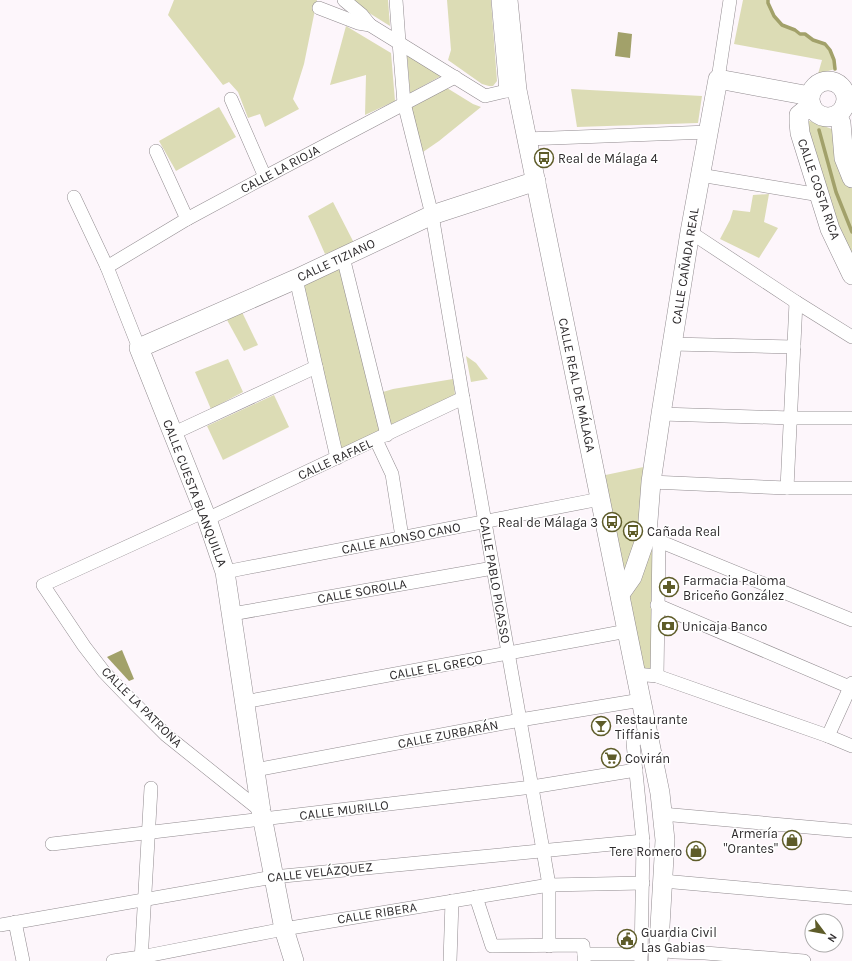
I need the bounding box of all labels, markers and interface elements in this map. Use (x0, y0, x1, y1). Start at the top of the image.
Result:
street label: CALLE COSTA RICA (795, 137, 843, 242)
street label: CALLE LA RIOJA (238, 142, 323, 196)
bus stop icon: Real de Málaga 4 (533, 147, 555, 169)
place label: Real de Málaga 4 (558, 151, 658, 166)
street label: CALLE CAÑADA REAL (668, 207, 702, 325)
street label: CALLE TIZIANO (295, 235, 377, 285)
street label: CALLE REAL DE MÁLAGA (555, 316, 601, 454)
street label: CALLE CUESTA BLANQUILLA (160, 417, 230, 569)
street label: CALLE RAFAEL (295, 435, 375, 483)
bus stop icon: Real de Málaga 3 (601, 511, 623, 533)
place label: Real de Málaga 3 (498, 515, 598, 530)
street label: CALLE PABLO PICASSO (476, 516, 514, 644)
street label: CALLE ALONSO CANO (340, 519, 462, 557)
bus stop icon: Cañada Real (622, 520, 644, 542)
place label: Cañada Real (647, 524, 721, 539)
place label: Farmacia Paloma Briceño González (683, 573, 786, 603)
street label: CALLE SOROLLA (316, 576, 408, 606)
pharmacy icon: Farmacia Paloma Briceño González (658, 576, 680, 598)
bank icon: Unicaja Banco (657, 615, 679, 637)
place label: Unicaja Banco (682, 619, 767, 634)
street label: CALLE EL GRECO (388, 651, 484, 683)
street label: CALLE LA PATRONA (99, 664, 186, 751)
place label: Restaurante Tiffanis (615, 712, 688, 742)
street label: CALLE ZURBARÁN (396, 715, 499, 751)
bar icon: Restaurante Tiffanis (590, 715, 612, 737)
supermarket icon: Covirán (600, 747, 622, 769)
place label: Covirán (625, 751, 670, 766)
street label: CALLE MURILLO (299, 797, 389, 823)
place label: Armería "Orantes" (724, 826, 778, 856)
shop icon: Armería "Orantes" (781, 829, 803, 851)
shop icon: Tere Romero (685, 840, 707, 862)
place label: Tere Romero (610, 844, 682, 859)
street label: CALLE VELÁZQUEZ (266, 857, 373, 885)
street label: CALLE RIBERA (336, 899, 418, 927)
north arrow (804, 913, 844, 953)
place label: Guardia Civil Las Gabias (641, 925, 717, 955)
public building icon: Guardia Civil Las Gabias (616, 928, 638, 950)
text: N (824, 931, 840, 945)

